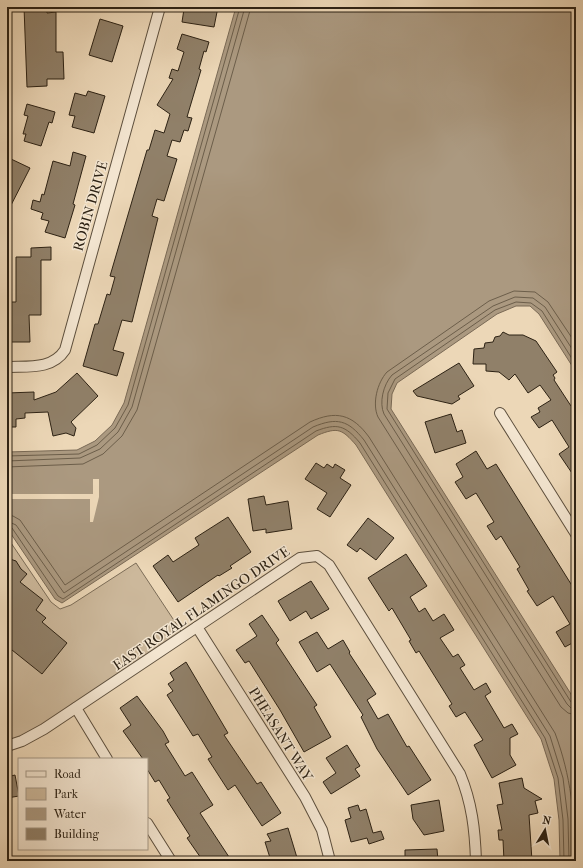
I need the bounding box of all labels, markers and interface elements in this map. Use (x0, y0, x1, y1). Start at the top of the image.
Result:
street label: ROBIN DRIVE (70, 159, 112, 253)
street label: EAST ROYAL FLAMINGO DRIVE (110, 543, 293, 674)
street label: PHEASANT WAY (245, 684, 316, 785)
legend (18, 758, 148, 850)
text: Road (54, 767, 81, 781)
text: Park (54, 787, 79, 801)
text: Water (53, 807, 87, 821)
north arrow (525, 810, 565, 850)
text: N (541, 814, 553, 828)
text: Building (54, 827, 99, 841)

